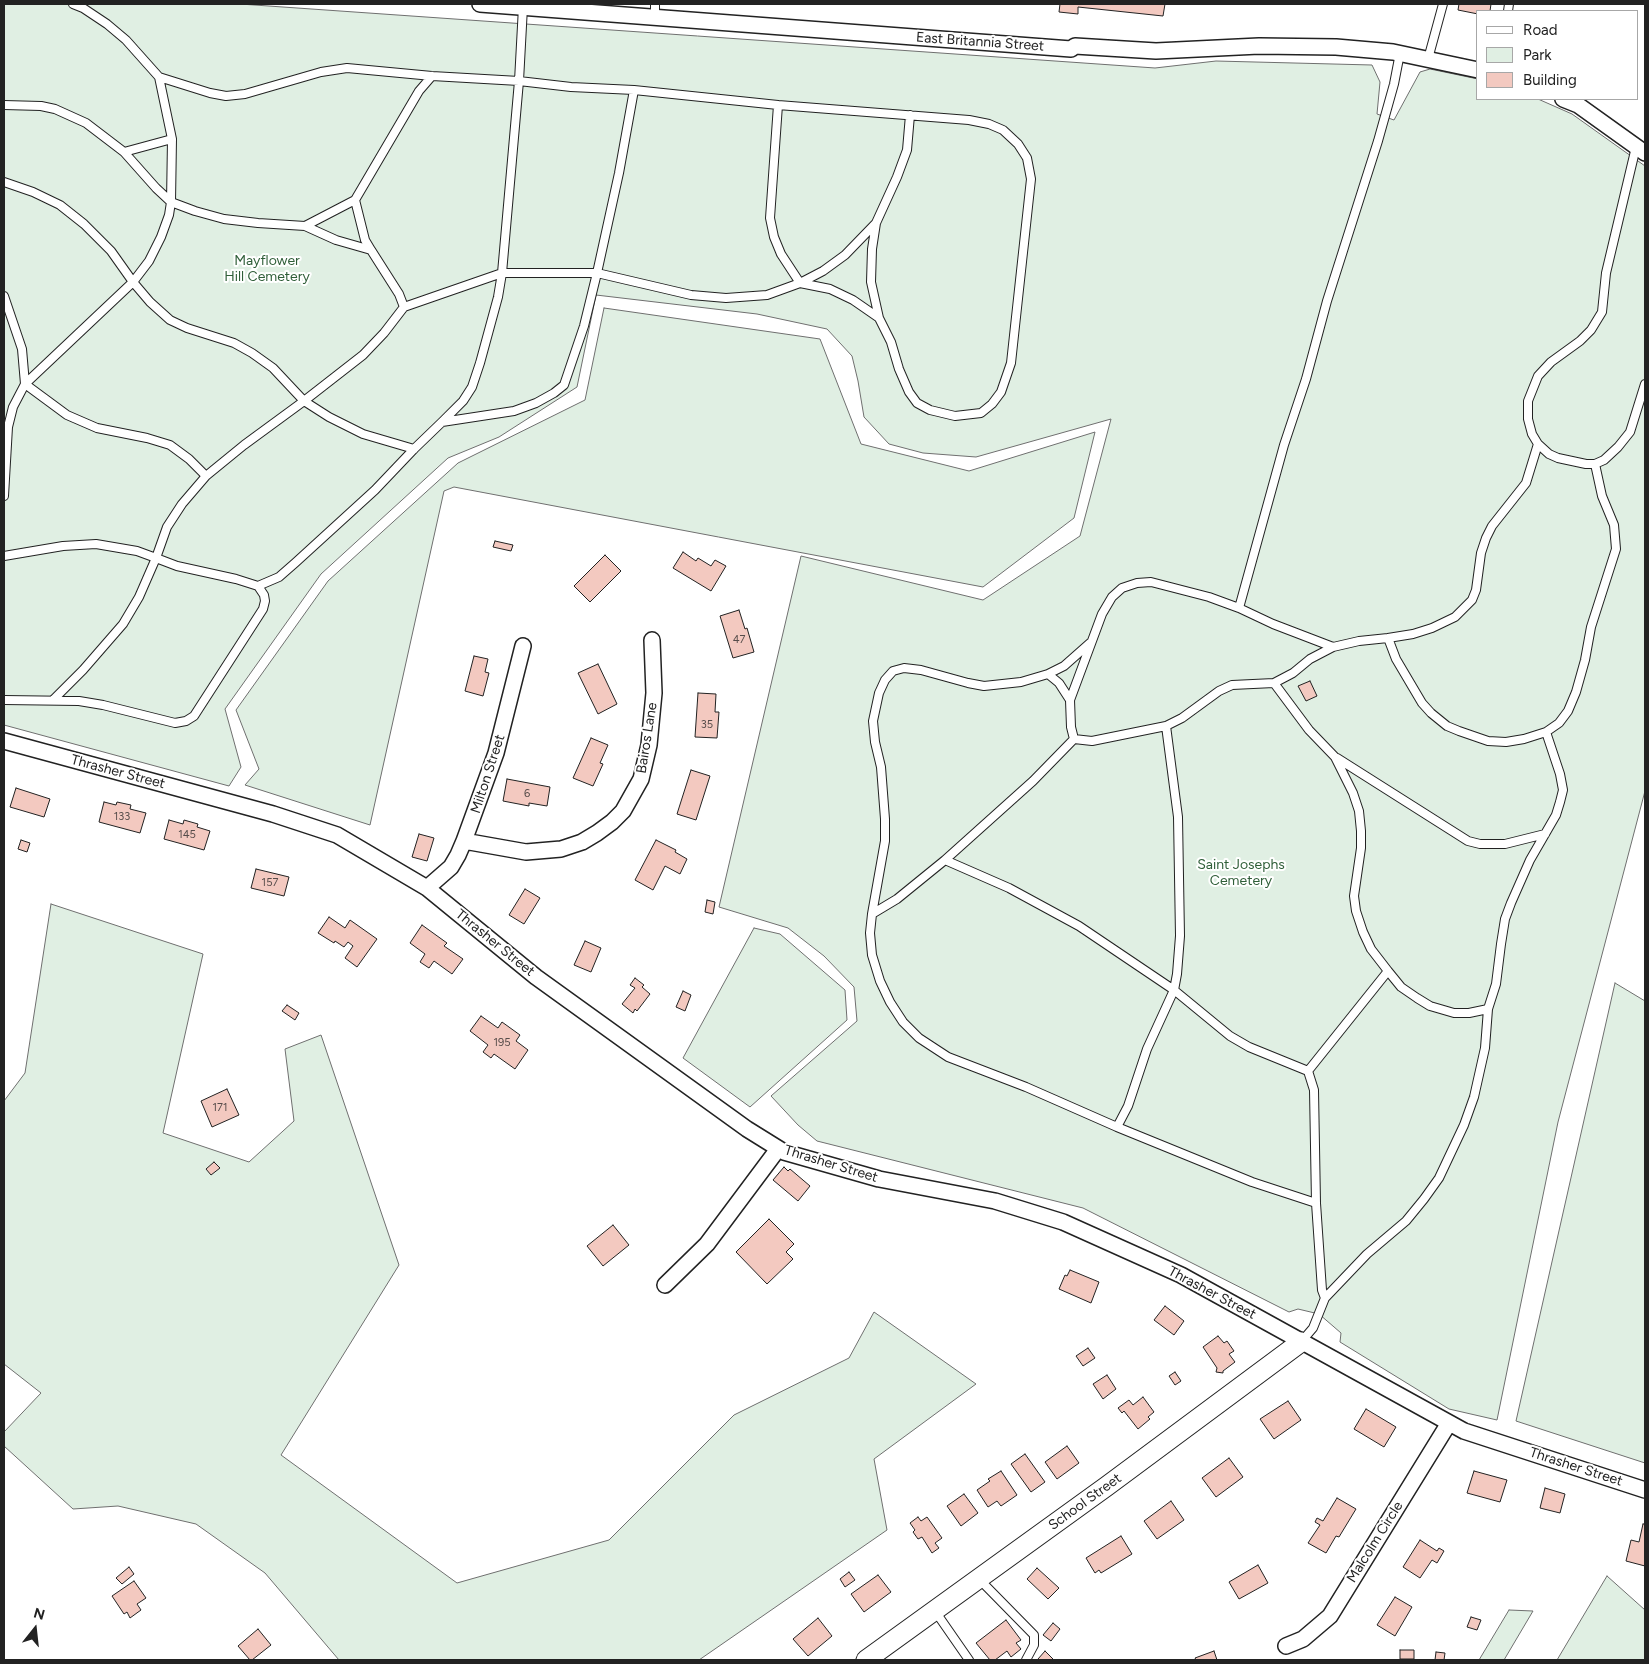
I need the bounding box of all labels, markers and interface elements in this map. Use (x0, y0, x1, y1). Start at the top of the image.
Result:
legend (1476, 10, 1639, 100)
text: Road (1523, 21, 1558, 39)
street label: East Britannia Street (915, 29, 1045, 55)
text: Park (1523, 46, 1552, 64)
text: Building (1523, 71, 1577, 89)
park label: Mayflower Hill Cemetery (224, 253, 310, 286)
house number: 47 (733, 633, 745, 647)
street label: Bairos Lane (633, 701, 661, 775)
house number: 35 (701, 718, 713, 732)
street label: Milton Street (467, 732, 509, 816)
street label: Thrasher Street (69, 751, 167, 793)
house number: 6 (524, 787, 530, 801)
house number: 133 (114, 810, 130, 824)
house number: 145 (178, 828, 196, 842)
park label: Saint Josephs Cemetery (1197, 857, 1285, 890)
house number: 157 (262, 876, 278, 890)
street label: Thrasher Street (452, 906, 538, 980)
house number: 195 (493, 1036, 511, 1050)
house number: 171 (213, 1101, 227, 1115)
street label: Thrasher Street (782, 1142, 880, 1186)
street label: Thrasher Street (1165, 1263, 1259, 1323)
street label: Thrasher Street (1527, 1444, 1625, 1490)
street label: School Street (1045, 1470, 1125, 1534)
street label: Malcolm Circle (1343, 1498, 1407, 1586)
north arrow (10, 1604, 60, 1654)
text: N (32, 1604, 47, 1624)

